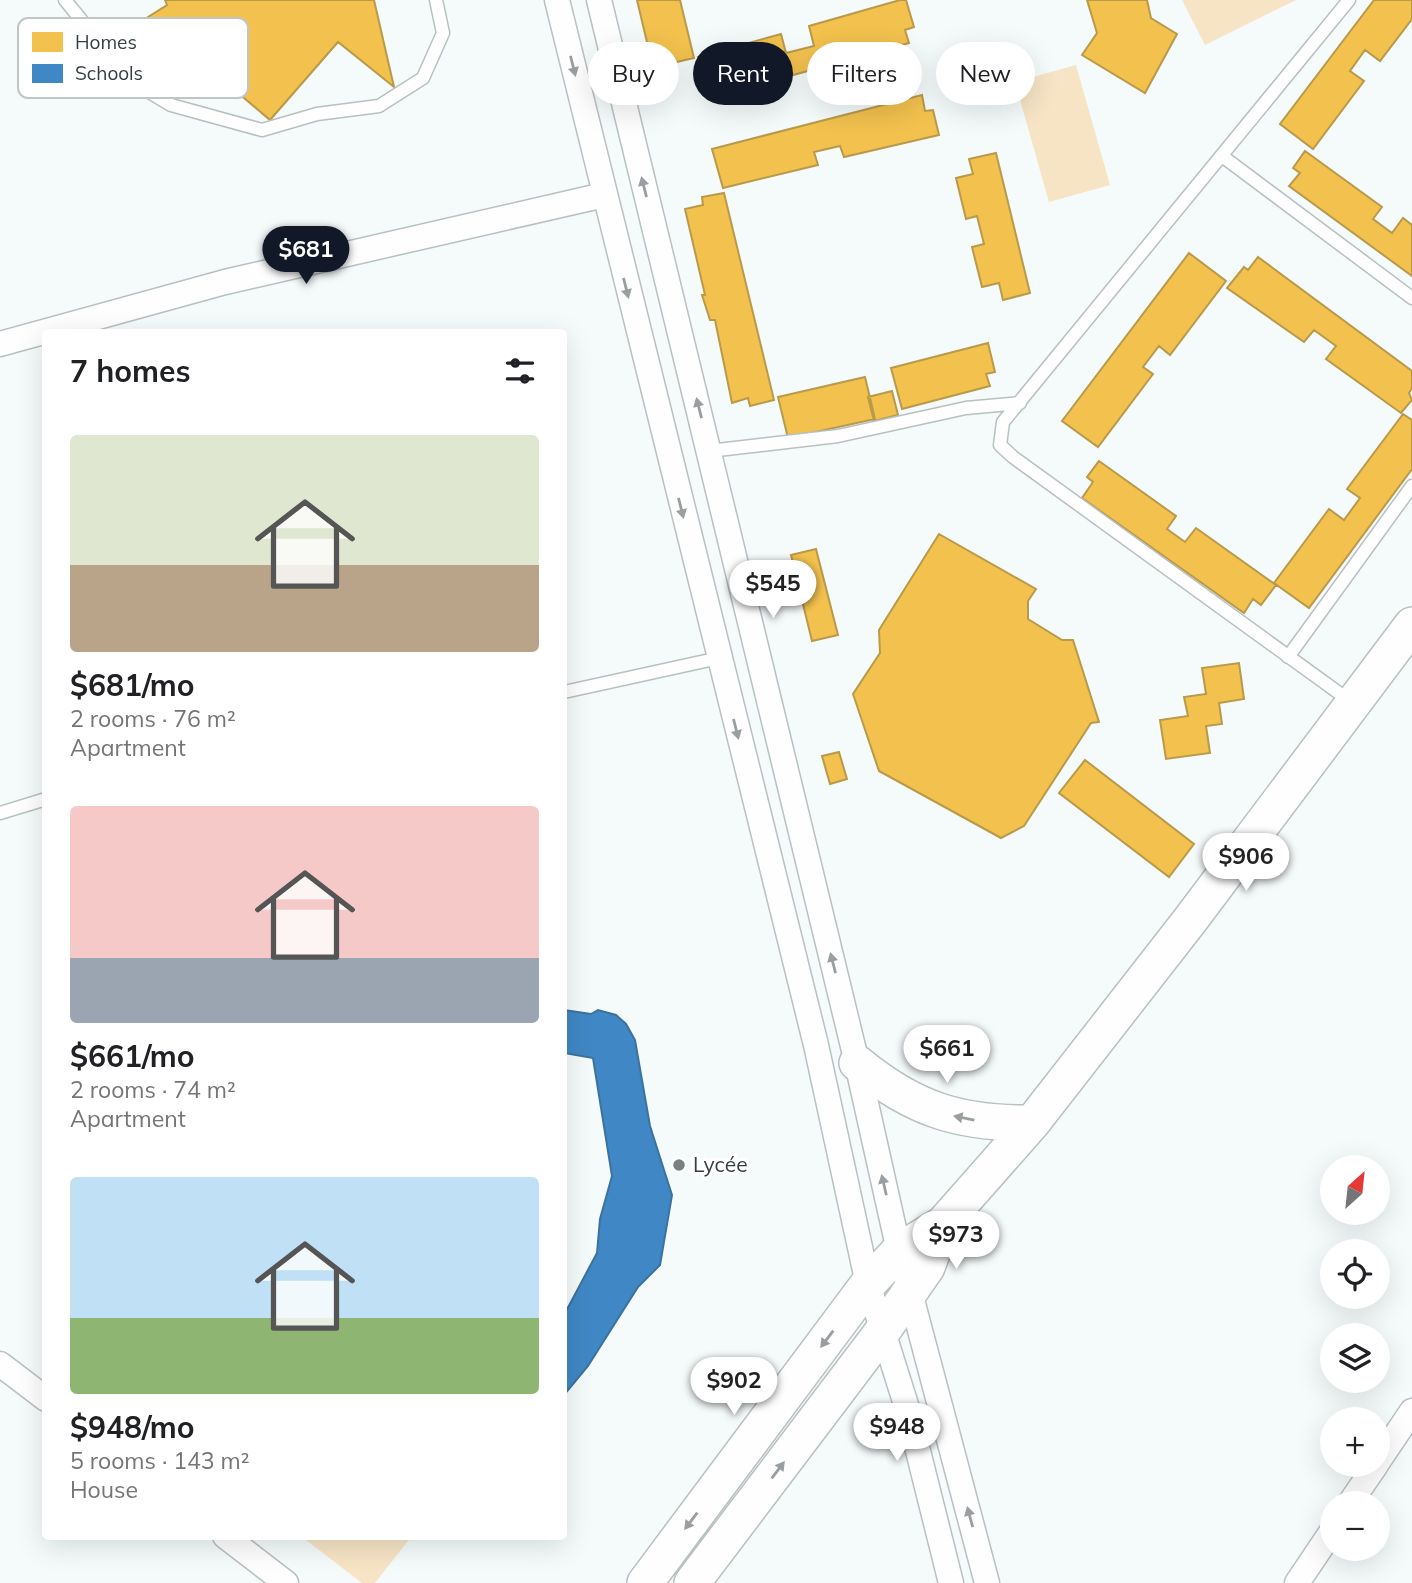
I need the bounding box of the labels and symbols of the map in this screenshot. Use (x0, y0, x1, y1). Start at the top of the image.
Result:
legend (18, 18, 248, 98)
text: Homes (75, 30, 137, 54)
one-way arrow (568, 55, 579, 77)
text: Schools (75, 61, 143, 85)
one-way arrow (639, 176, 650, 198)
pin: $681 (265, 226, 347, 286)
one-way arrow (621, 277, 632, 299)
one-way arrow (693, 397, 704, 419)
one-way arrow (676, 497, 687, 519)
pin: $545 (732, 560, 814, 620)
one-way arrow (731, 718, 742, 740)
pin: $906 (1205, 834, 1287, 893)
one-way arrow (827, 952, 838, 974)
pin: $661 (906, 1026, 988, 1085)
one-way arrow (953, 1113, 975, 1124)
place label: Lycée (693, 1151, 748, 1177)
north arrow (1320, 1155, 1390, 1225)
marker: Lycée (671, 1157, 687, 1173)
one-way arrow (878, 1174, 889, 1196)
pin: $973 (915, 1212, 997, 1271)
one-way arrow (820, 1330, 834, 1348)
pin: $902 (693, 1358, 775, 1417)
pin: $948 (856, 1404, 938, 1463)
one-way arrow (770, 1461, 784, 1479)
one-way arrow (964, 1506, 975, 1528)
one-way arrow (684, 1512, 698, 1530)

